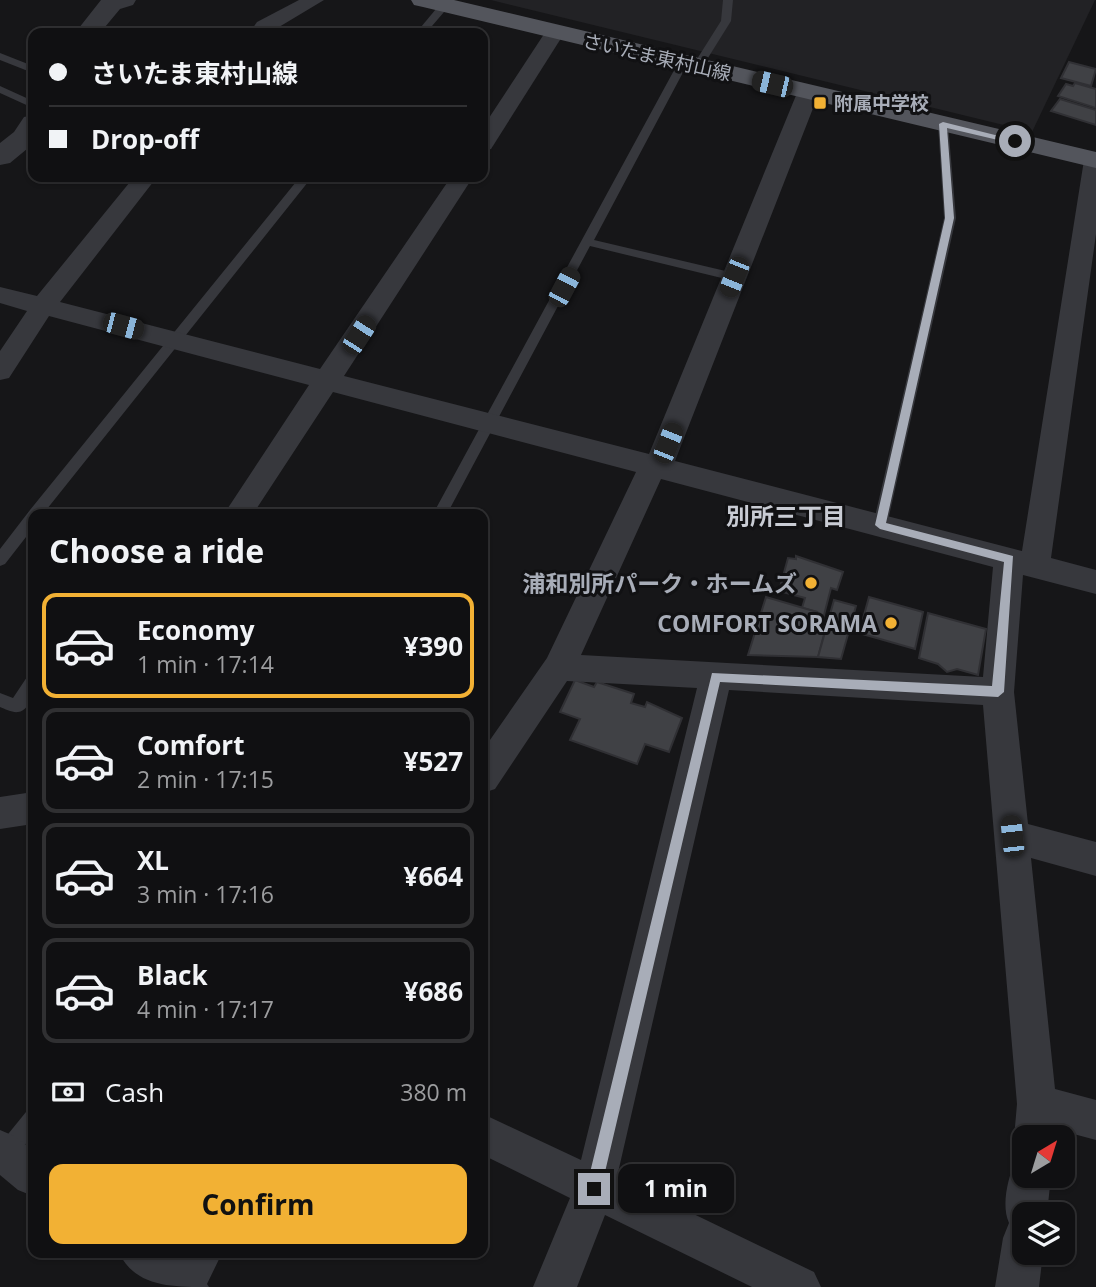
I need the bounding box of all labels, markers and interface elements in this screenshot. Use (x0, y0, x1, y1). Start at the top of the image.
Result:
street label: さいたま東村山線 (580, 27, 734, 87)
text: さいたま東村山線 (91, 55, 298, 91)
car (750, 69, 795, 99)
place label: 附属中学校 (834, 90, 929, 116)
marker: 附属中学校 (812, 95, 828, 111)
text: Drop-off (91, 121, 199, 157)
route start (999, 125, 1031, 157)
car (717, 254, 752, 300)
car (545, 264, 584, 310)
car (100, 310, 147, 342)
car (339, 312, 380, 358)
car (651, 420, 686, 466)
district label: 別所三丁目 (726, 499, 846, 532)
text: Choose a ride (49, 529, 264, 572)
place label: 浦和別所パーク・ホームズ (522, 567, 797, 599)
marker: 浦和別所パーク・ホームズ (803, 575, 819, 591)
place label: COMFORT SORAMA (657, 607, 877, 639)
text: Economy (137, 612, 255, 648)
icon: car (53, 614, 116, 677)
marker: COMFORT SORAMA (883, 615, 899, 631)
text: ¥390 (404, 628, 463, 664)
text: 1 min · 17:14 (137, 648, 274, 680)
text: Comfort (137, 727, 244, 763)
icon: car (53, 729, 116, 792)
text: ¥527 (404, 743, 463, 779)
text: 2 min · 17:15 (137, 763, 274, 795)
car (1000, 814, 1025, 858)
text: XL (137, 842, 169, 878)
icon: car (53, 844, 116, 907)
text: ¥664 (404, 858, 463, 894)
text: 3 min · 17:16 (137, 878, 274, 910)
text: Black (137, 957, 208, 993)
icon: car (53, 959, 116, 1022)
text: ¥686 (404, 973, 463, 1009)
text: 4 min · 17:17 (137, 993, 274, 1025)
icon: cash (49, 1073, 87, 1111)
text: Cash (105, 1074, 164, 1110)
text: 380 m (400, 1076, 467, 1108)
north arrow (1012, 1125, 1074, 1188)
map controls (1012, 1125, 1075, 1265)
button: Confirm (49, 1164, 467, 1244)
callout: 1 min (618, 1164, 734, 1214)
text: 1 min (644, 1172, 708, 1204)
route end (578, 1173, 610, 1205)
button: layers (1012, 1202, 1075, 1265)

